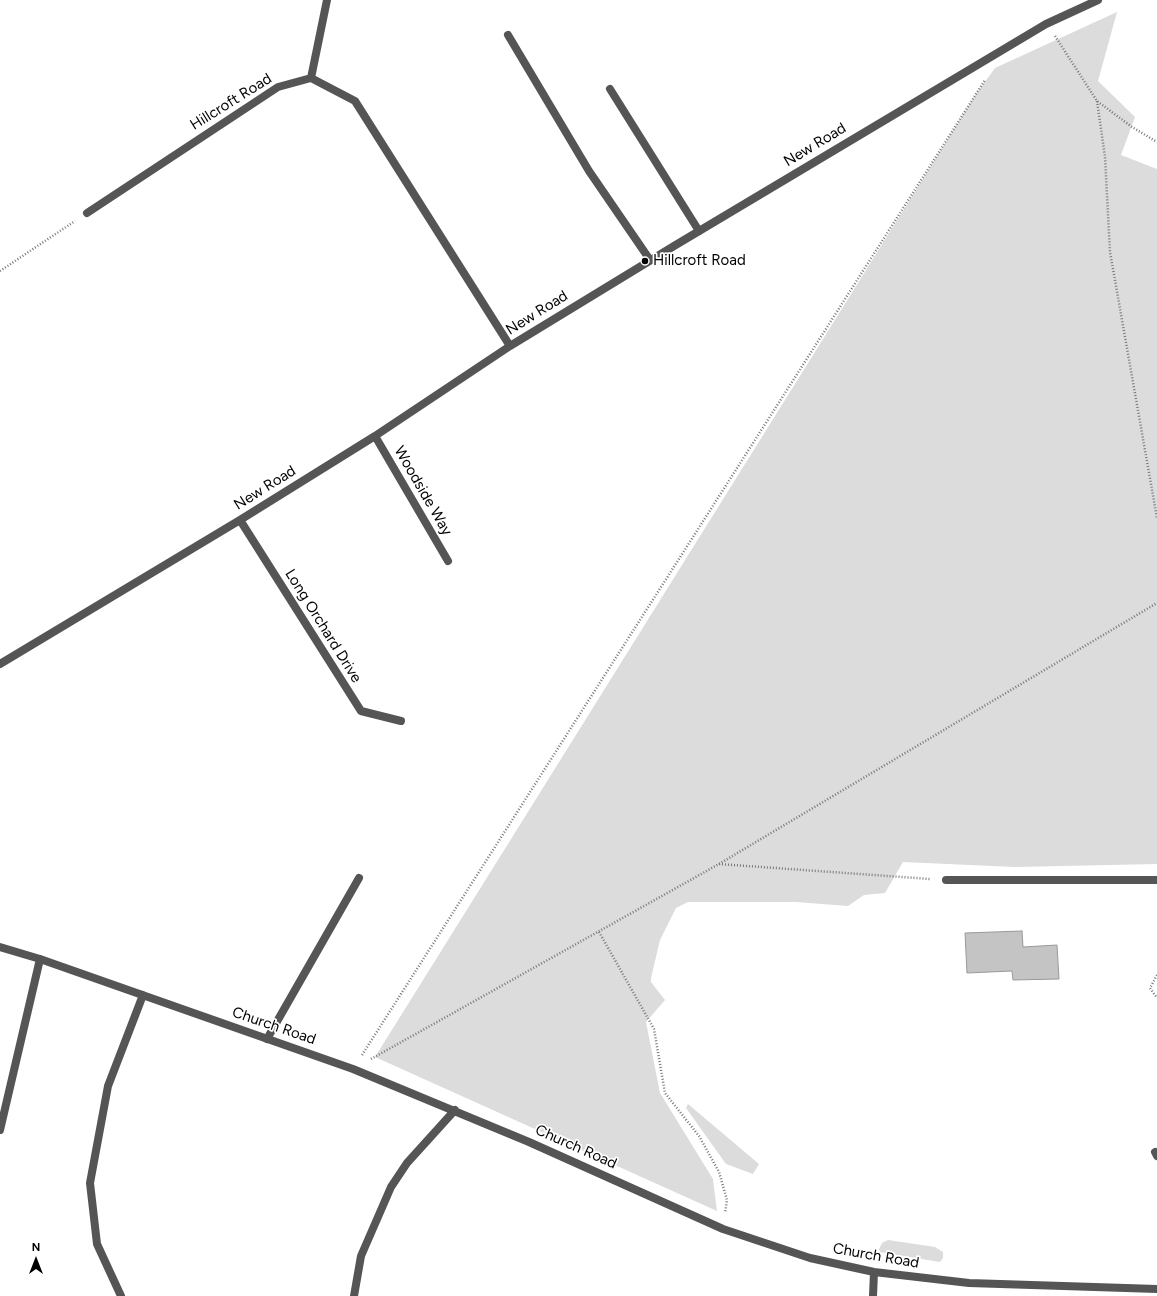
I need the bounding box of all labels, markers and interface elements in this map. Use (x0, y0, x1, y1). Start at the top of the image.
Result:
street label: Hillcroft Road (187, 70, 275, 134)
street label: New Road (781, 119, 849, 171)
place label: Hillcroft Road (653, 252, 746, 270)
marker: Hillcroft Road (640, 256, 650, 266)
street label: New Road (503, 287, 571, 339)
street label: Woodside Way (390, 443, 456, 539)
street label: New Road (231, 462, 299, 514)
street label: Long Orchard Drive (281, 566, 365, 686)
street label: Church Road (230, 1003, 318, 1049)
street label: Church Road (532, 1121, 620, 1173)
north arrow (16, 1240, 56, 1280)
street label: Church Road (831, 1240, 921, 1272)
text: N (32, 1241, 40, 1254)

